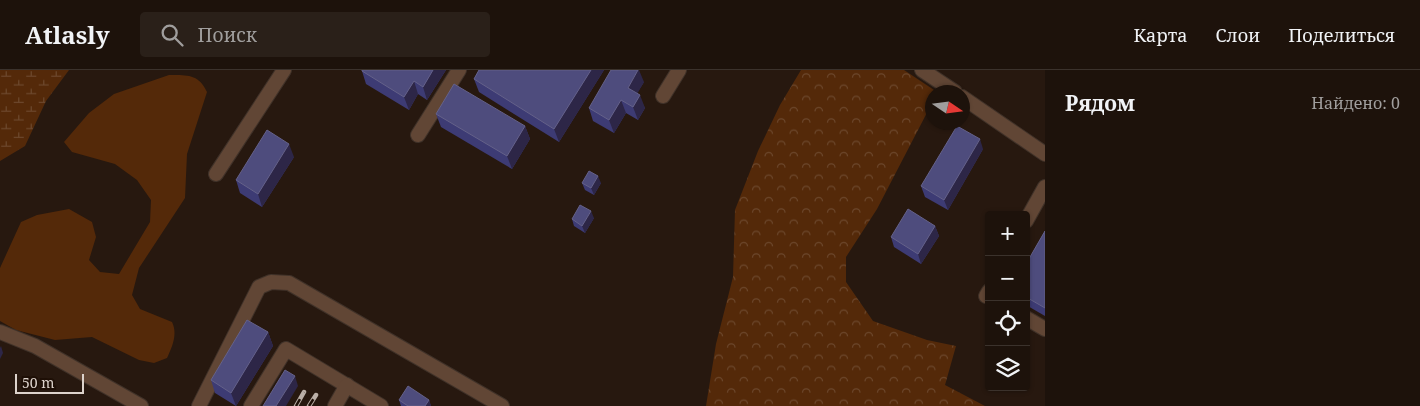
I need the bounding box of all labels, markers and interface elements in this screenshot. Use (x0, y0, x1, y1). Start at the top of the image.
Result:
search box (140, 12, 490, 57)
text: Atlasly (25, 18, 110, 51)
icon: search (158, 21, 186, 49)
text: Поиск (198, 22, 257, 48)
text: Карта (1133, 23, 1188, 47)
text: Слои (1216, 23, 1260, 47)
text: Поделиться (1288, 23, 1395, 47)
north arrow (925, 85, 970, 130)
text: Рядом (1065, 89, 1135, 117)
text: Найдено: 0 (1311, 92, 1400, 114)
map controls (985, 211, 1030, 391)
button: + (985, 211, 1030, 256)
button: − (985, 256, 1030, 301)
button: locate (985, 301, 1030, 346)
button: layers (985, 346, 1030, 391)
scale bar (15, 371, 84, 394)
text: 50 m (22, 373, 55, 392)

